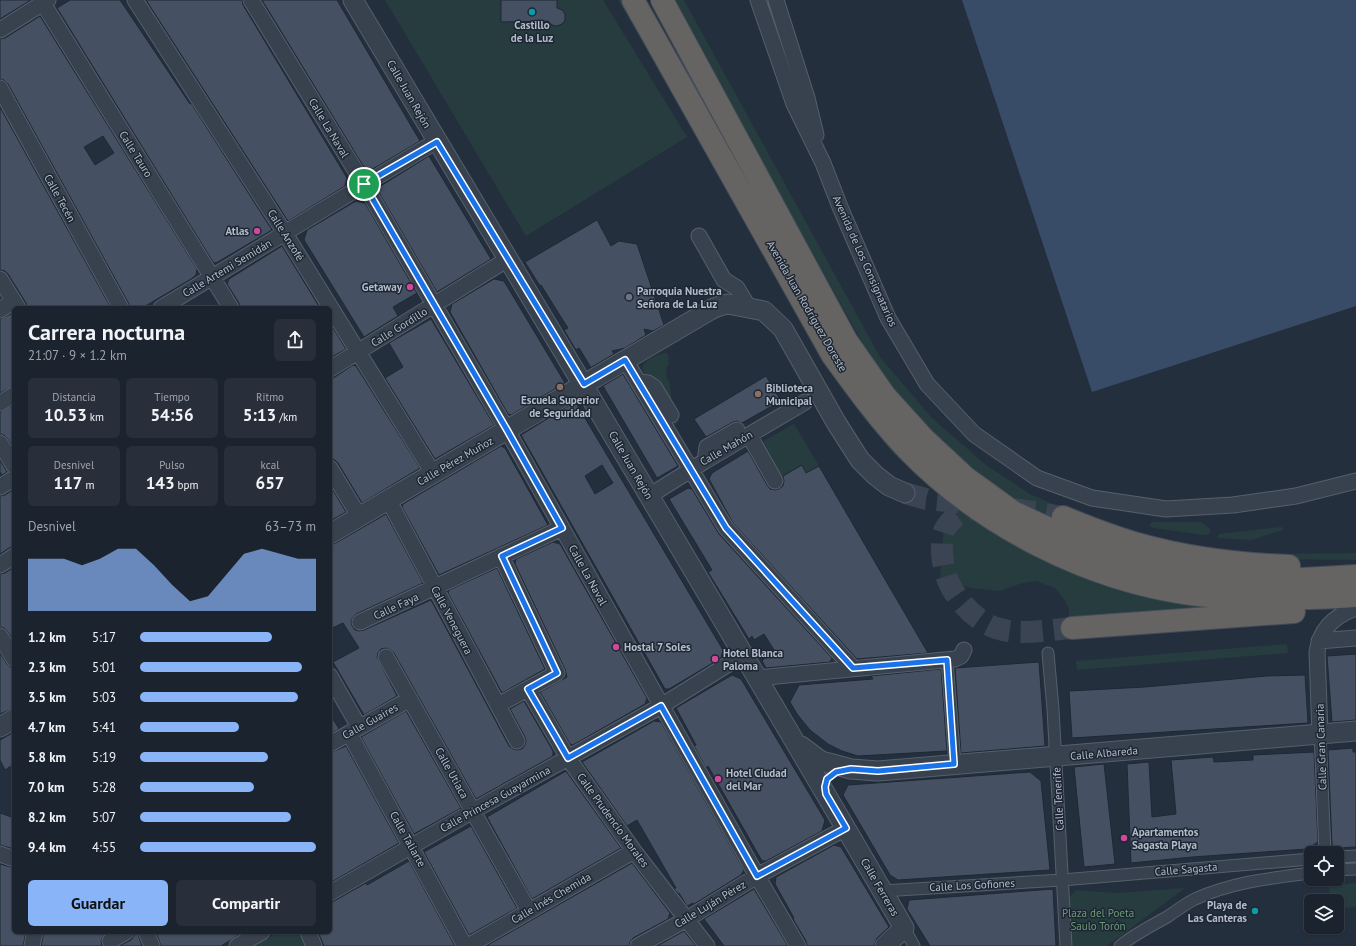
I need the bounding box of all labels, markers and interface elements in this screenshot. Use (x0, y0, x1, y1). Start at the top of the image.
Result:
marker: Castillo de la Luz (527, 7, 537, 17)
place label: Castillo de la Luz (511, 18, 553, 45)
street label: Calle Juan Rejón (384, 57, 434, 131)
street label: Calle La Naval (306, 96, 353, 161)
street label: Calle Tauro (116, 128, 156, 180)
pin (347, 167, 381, 201)
street label: Calle Tecén (41, 172, 79, 224)
icon: arrive (353, 173, 375, 195)
street label: Avenida de Los Consignatarios (830, 193, 900, 329)
street label: Calle Anzofé (265, 207, 308, 264)
place label: Atlas (225, 224, 249, 238)
marker: Atlas (252, 226, 262, 236)
street label: Calle Artemi Semidán (180, 236, 274, 300)
street label: Avenida Juan Rodríguez Doreste (764, 238, 851, 374)
place label: Getaway (362, 280, 403, 294)
marker: Getaway (405, 282, 415, 292)
place label: Parroquia Nuestra Señora de La Luz (637, 284, 722, 311)
marker: Parroquia Nuestra Señora de La Luz (624, 292, 634, 302)
street label: Calle Gordillo (368, 304, 430, 350)
text: Carrera nocturna (28, 318, 185, 346)
button: share (274, 319, 316, 361)
text: 21:07 · 9 × 1.2 km (28, 347, 127, 364)
place label: Biblioteca Municipal (766, 381, 813, 408)
marker: Escuela Superior de Seguridad (555, 382, 565, 392)
marker: Biblioteca Municipal (753, 389, 763, 399)
text: Distancia (52, 390, 96, 404)
text: Tiempo (154, 390, 190, 404)
text: Ritmo (256, 390, 284, 404)
place label: Escuela Superior de Seguridad (521, 393, 599, 420)
text: 10.53 (44, 404, 87, 426)
text: 54:56 (150, 404, 194, 426)
text: 5:13 (243, 404, 276, 426)
text: km (87, 410, 104, 424)
text: /km (276, 410, 297, 424)
street label: Calle Mahón (697, 427, 755, 469)
street label: Calle Juan Rejón (606, 428, 656, 502)
street label: Calle Pérez Muñoz (414, 433, 496, 489)
text: Desnivel (54, 458, 94, 472)
text: Pulso (159, 458, 185, 472)
text: kcal (261, 458, 279, 472)
text: 117 (54, 472, 83, 494)
text: 143 (146, 472, 175, 494)
text: 657 (256, 472, 284, 494)
text: m (83, 478, 94, 492)
text: bpm (175, 478, 198, 492)
text: Desnivel (28, 518, 76, 535)
text: 63–73 m (265, 518, 316, 535)
street label: Calle La Naval (566, 542, 611, 608)
street label: Calle Veneguera (428, 583, 476, 657)
street label: Calle Faya (371, 589, 421, 623)
text: 1.2 km (28, 629, 66, 646)
text: 5:17 (92, 629, 116, 646)
place label: Hostal 7 Soles (624, 640, 691, 654)
marker: Hostal 7 Soles (611, 642, 621, 652)
place label: Hotel Blanca Paloma (723, 646, 783, 673)
marker: Hotel Blanca Paloma (710, 654, 720, 664)
text: 2.3 km (28, 659, 66, 676)
text: 5:01 (92, 659, 116, 676)
text: 3.5 km (28, 689, 66, 706)
text: 5:03 (92, 689, 116, 706)
street label: Calle Guaires (340, 700, 401, 742)
street label: Calle Gran Canaria (1312, 704, 1330, 790)
text: 4.7 km (28, 719, 65, 736)
text: 5:41 (92, 719, 116, 736)
street label: Calle Albareda (1070, 743, 1138, 763)
street label: Calle Utiaca (432, 745, 472, 801)
text: 5.8 km (28, 749, 66, 766)
text: 5:19 (92, 749, 116, 766)
street label: Calle Princesa Guayarmina (437, 763, 553, 835)
place label: Hotel Ciudad del Mar (726, 766, 787, 793)
street label: Calle Tenerife (1049, 766, 1067, 831)
street label: Calle Prudencio Morales (574, 770, 652, 870)
marker: Hotel Ciudad del Mar (713, 774, 723, 784)
text: 7.0 km (28, 779, 65, 796)
text: 5:28 (92, 779, 116, 796)
text: 8.2 km (28, 809, 66, 826)
text: 5:07 (92, 809, 116, 826)
street label: Calle Taliarte (387, 809, 429, 870)
place label: Apartamentos Sagasta Playa (1132, 825, 1199, 852)
marker: Apartamentos Sagasta Playa (1119, 833, 1129, 843)
text: 9.4 km (28, 839, 66, 856)
text: 4:55 (92, 839, 116, 856)
map controls (1304, 846, 1344, 934)
button: locate (1304, 846, 1344, 886)
street label: Calle Ferreras (858, 855, 902, 919)
street label: Calle Sagasta (1154, 859, 1218, 879)
street label: Calle Inés Chemida (509, 869, 593, 927)
street label: Calle Los Gofiones (929, 876, 1016, 894)
street label: Calle Luján Pérez (672, 877, 748, 931)
button: Guardar (28, 880, 168, 926)
button: Compartir (176, 880, 316, 926)
button: layers (1304, 894, 1344, 934)
place label: Playa de Las Canteras (1188, 898, 1247, 925)
park label: Plaza del Poeta Saulo Torón (1062, 906, 1134, 933)
marker: Playa de Las Canteras (1250, 906, 1260, 916)

